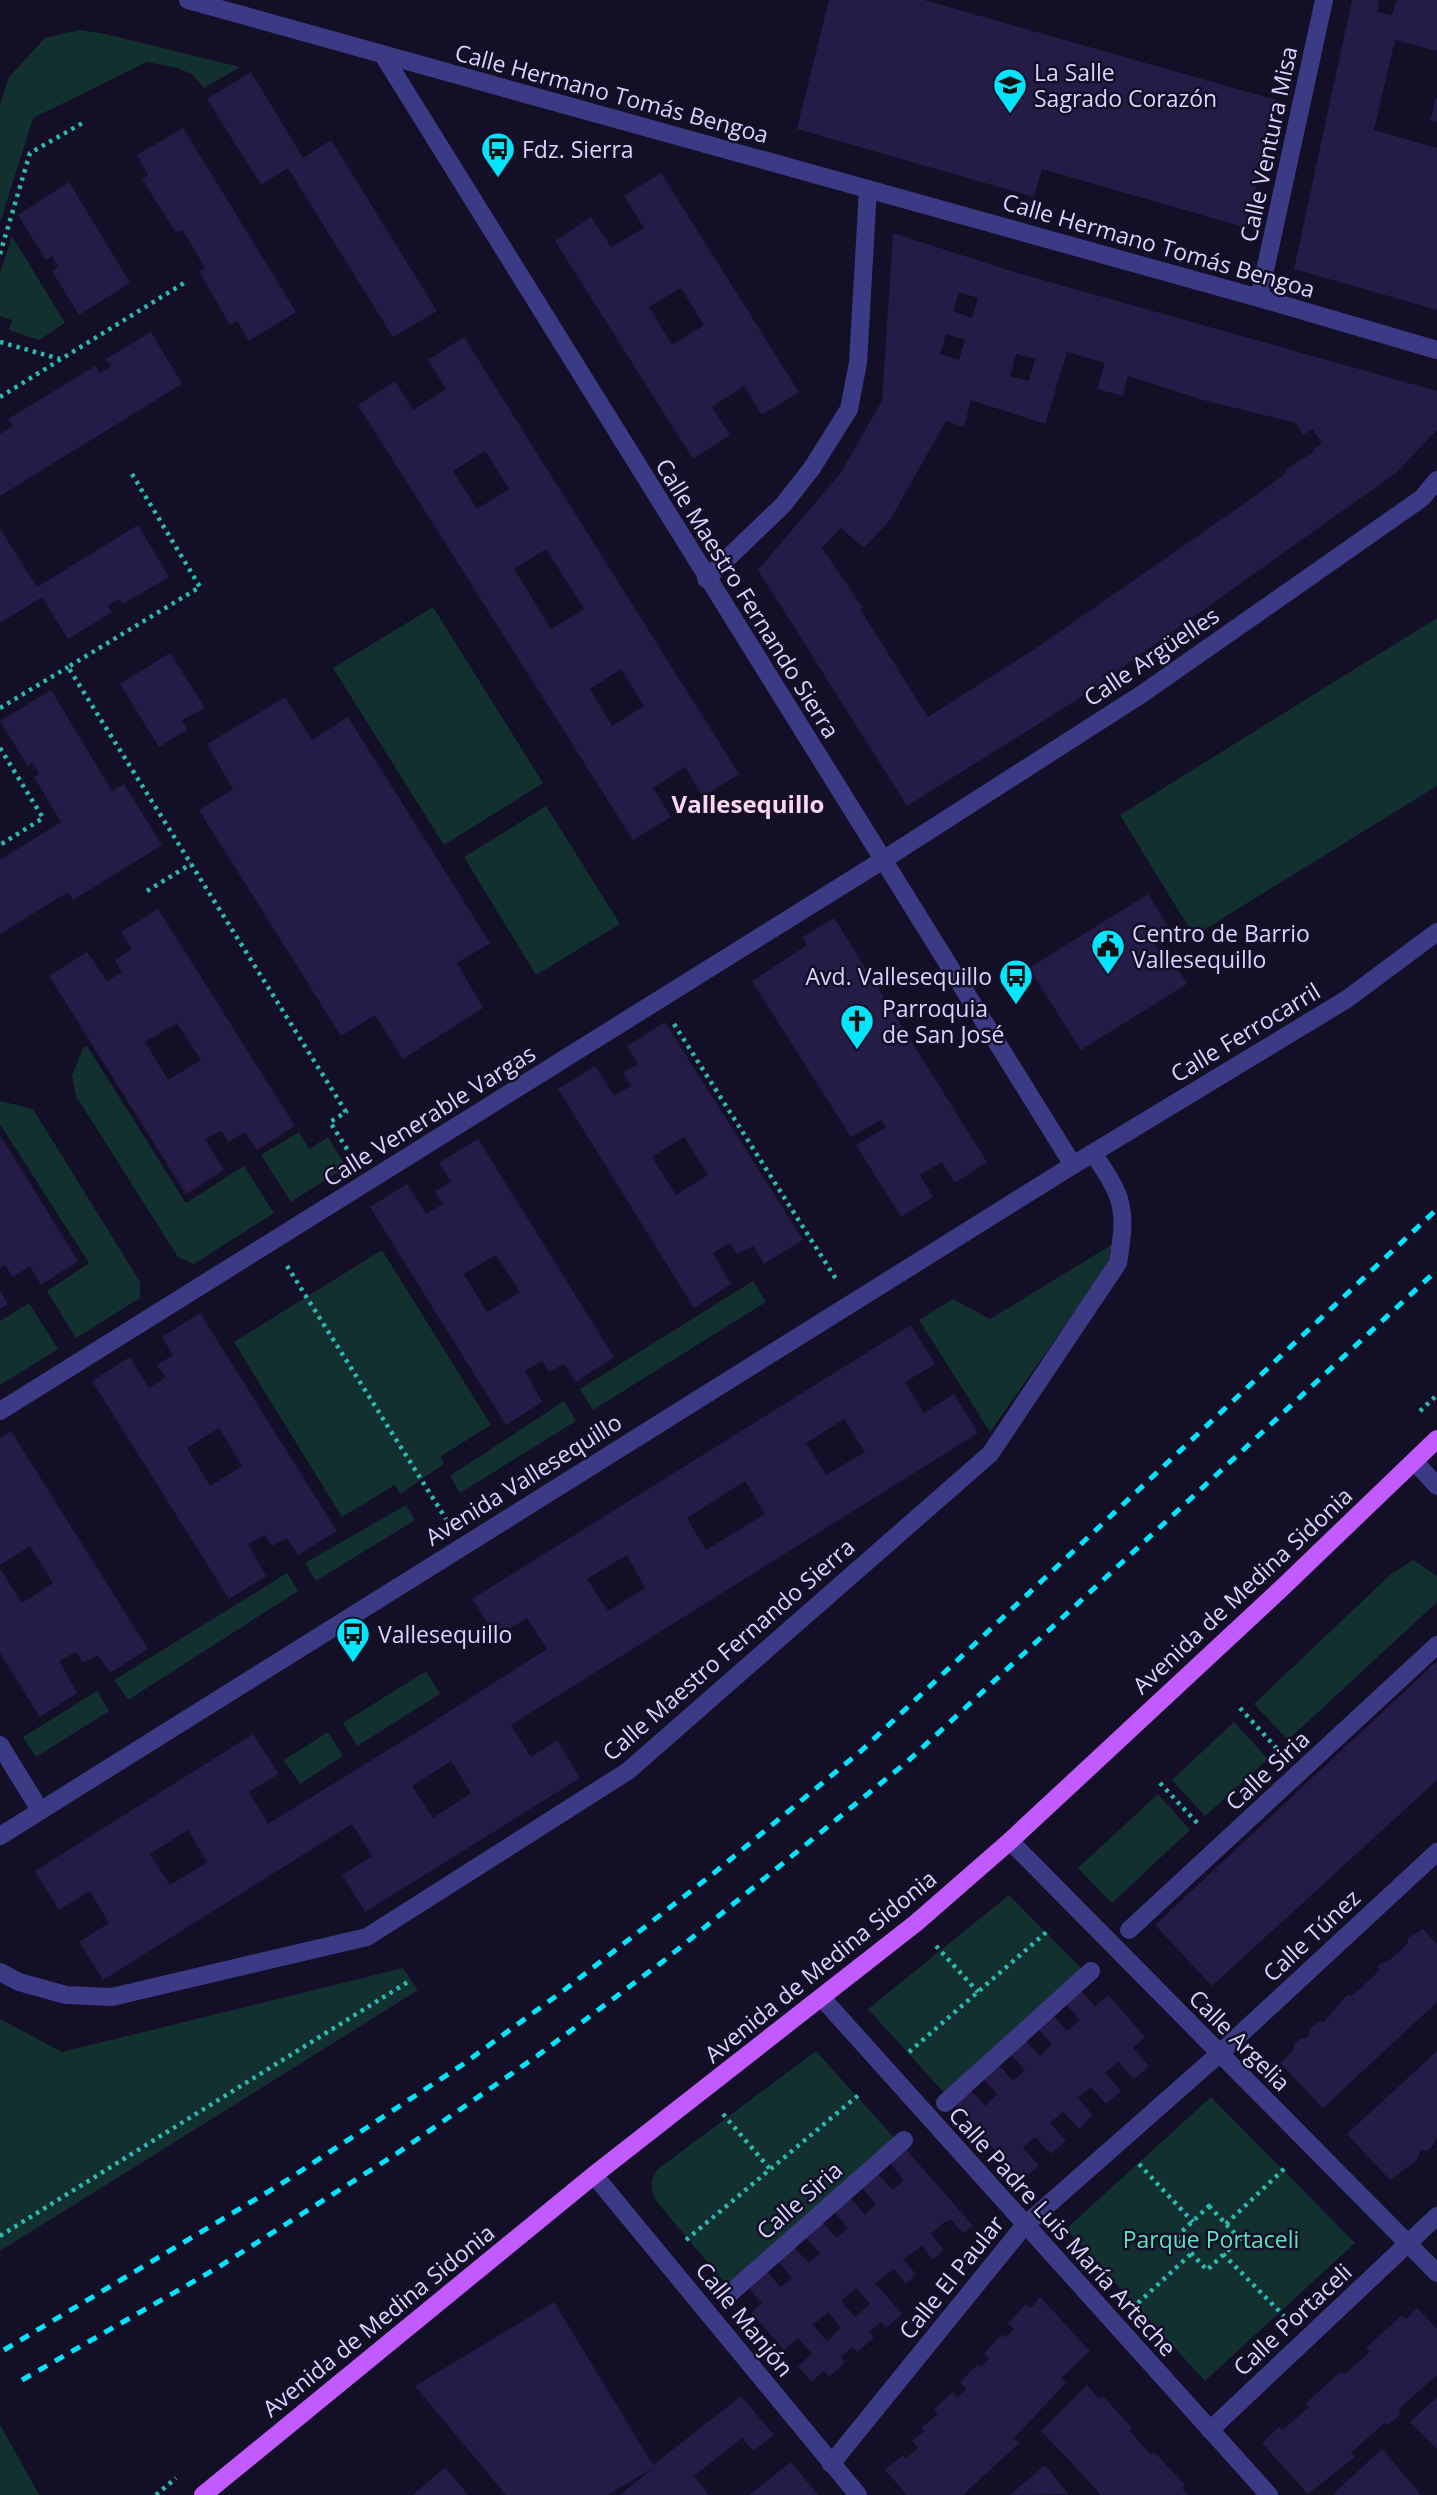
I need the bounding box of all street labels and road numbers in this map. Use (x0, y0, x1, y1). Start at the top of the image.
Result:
street label: Calle Hermano Tomás Bengoa (452, 36, 772, 150)
street label: Calle Ventura Misa (1232, 43, 1304, 245)
street label: Calle Hermano Tomás Bengoa (999, 185, 1319, 305)
street label: Calle Maestro Fernando Sierra (648, 452, 848, 744)
street label: Calle Argüelles (1077, 599, 1225, 713)
street label: Calle Ferrocarril (1164, 975, 1326, 1089)
street label: Calle Venerable Vargas (317, 1037, 541, 1193)
street label: Avenida Vallesequillo (419, 1406, 627, 1552)
street label: Avenida de Medina Sidonia (1125, 1479, 1359, 1701)
street label: Calle Maestro Fernando Sierra (595, 1530, 861, 1768)
street label: Calle Siria (1218, 1723, 1316, 1817)
street label: Avenida de Medina Sidonia (697, 1862, 943, 2070)
street label: Calle Túnez (1255, 1882, 1367, 1988)
street label: Calle Argelia (1182, 1982, 1298, 2098)
street label: Calle Padre Luis María Arteche (942, 2099, 1184, 2363)
street label: Calle Siria (749, 2154, 849, 2246)
street label: Calle El Paular (891, 2208, 1011, 2346)
street label: Avenida de Medina Sidonia (255, 2216, 501, 2424)
street label: Calle Manjón (689, 2255, 801, 2383)
street label: Calle Portaceli (1226, 2256, 1358, 2382)

